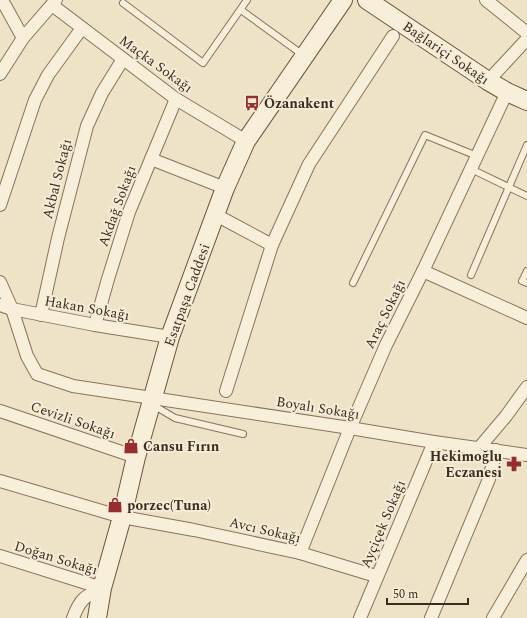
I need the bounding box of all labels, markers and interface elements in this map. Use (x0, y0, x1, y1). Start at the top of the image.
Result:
street label: Bağlariçi Sokağı (398, 16, 494, 90)
street label: Maçka Sokağı (115, 30, 197, 98)
place label: Özanakent (264, 93, 335, 114)
bus stop icon: Özanakent (243, 94, 261, 112)
street label: Akbal Sokağı (37, 137, 77, 221)
street label: Akdağ Sokağı (93, 162, 141, 250)
street label: Esatpaşa Caddesi (159, 241, 215, 349)
street label: Araç Sokağı (359, 276, 411, 352)
street label: Hakan Sokağı (43, 290, 131, 326)
street label: Boyalı Sokağı (275, 391, 361, 425)
street label: Cevizli Sokağı (28, 396, 118, 444)
place label: Cansu Fırın (143, 436, 220, 457)
shop icon: Cansu Fırın (122, 437, 140, 455)
place label: Hekimoğlu Eczanesi (430, 446, 503, 483)
pharmacy icon: Hekimoğlu Eczanesi (505, 455, 523, 473)
street label: Ayçiçek Sokağı (355, 477, 411, 571)
place label: porzec(Tuna) (127, 495, 211, 516)
shop icon: porzec(Tuna) (106, 496, 124, 514)
street label: Avcı Sokağı (227, 512, 303, 548)
street label: Doğan Sokağı (12, 535, 100, 581)
scale bar (387, 580, 468, 606)
text: 50 m (393, 585, 418, 604)

